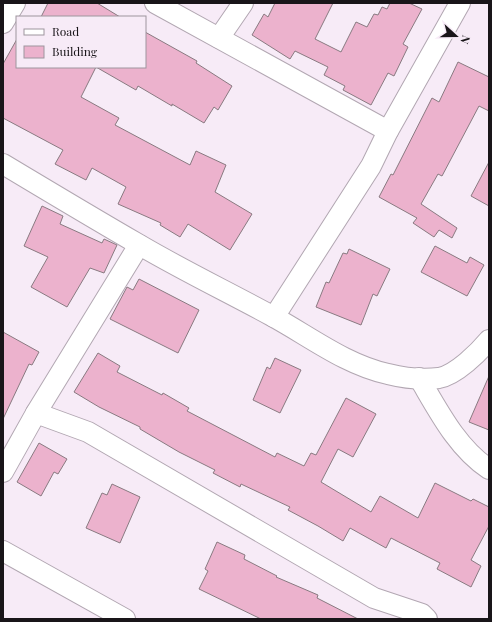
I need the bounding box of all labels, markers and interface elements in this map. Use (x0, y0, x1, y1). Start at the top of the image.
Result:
legend (16, 16, 146, 68)
north arrow (436, 16, 476, 56)
text: Road (52, 23, 79, 39)
text: N (457, 33, 474, 46)
text: Building (52, 43, 98, 59)

